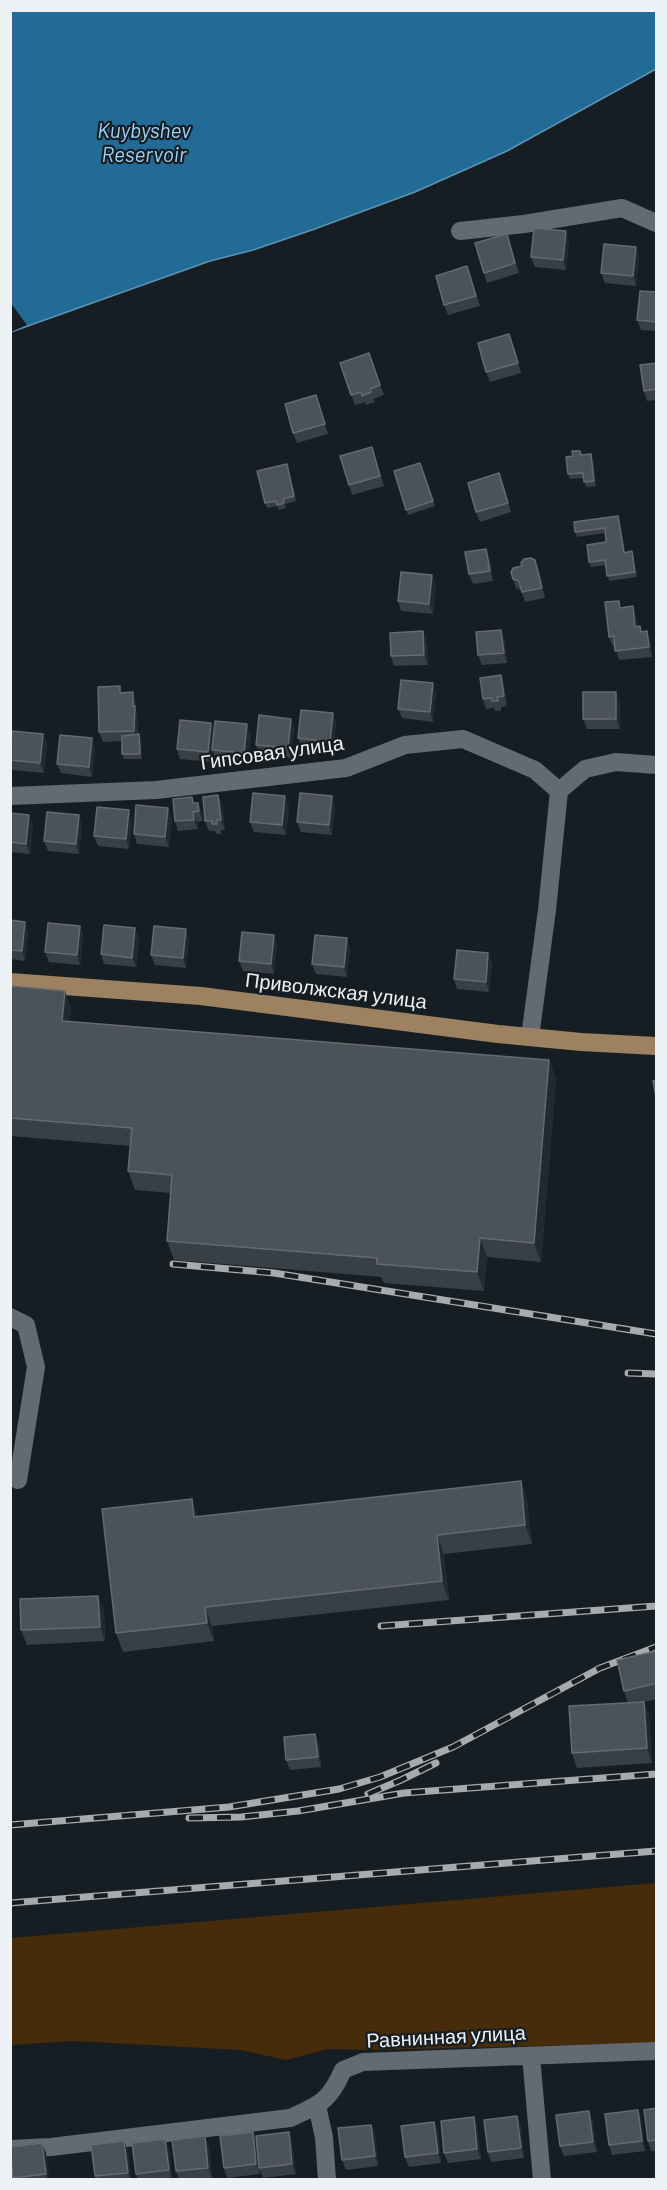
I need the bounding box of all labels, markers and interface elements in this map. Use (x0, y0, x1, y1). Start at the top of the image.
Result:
water label: Kuybyshev Reservoir (97, 118, 191, 168)
street label: Гипсовая улица (199, 731, 345, 775)
street label: Приволжская улица (244, 968, 428, 1014)
street label: Равнинная улица (366, 2021, 526, 2053)

